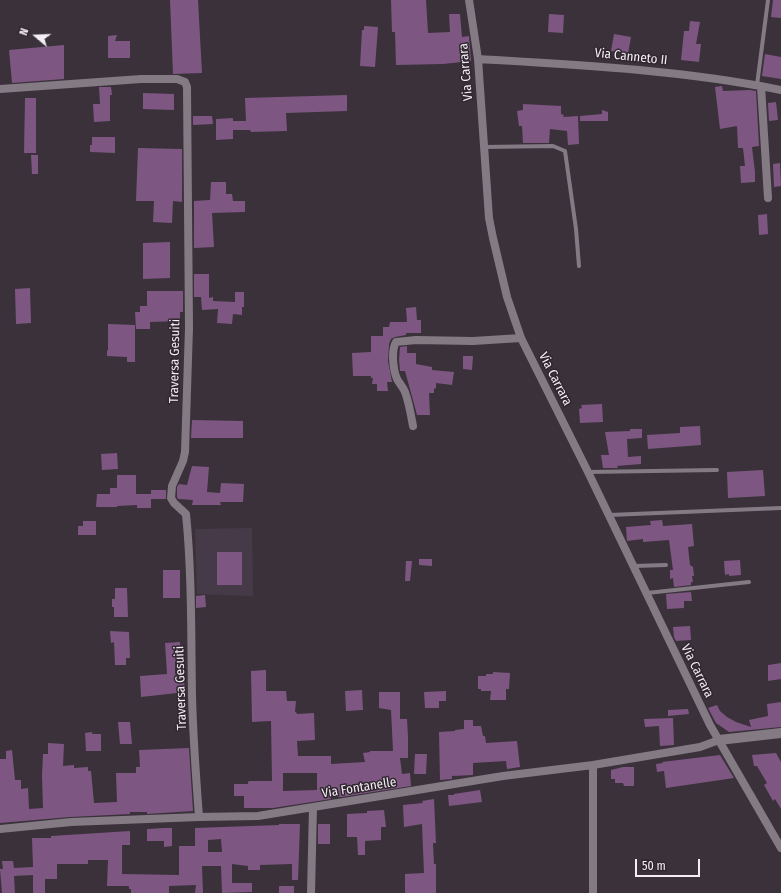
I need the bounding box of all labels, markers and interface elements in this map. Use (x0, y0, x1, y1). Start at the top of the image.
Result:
north arrow (16, 16, 56, 56)
text: N (17, 27, 31, 37)
street label: Via Carrara (456, 43, 476, 101)
street label: Via Canneto II (594, 45, 668, 69)
street label: Traversa Gesuiti (166, 319, 184, 403)
street label: Via Carrara (535, 350, 575, 408)
street label: Via Carrara (677, 642, 717, 700)
street label: Traversa Gesuiti (172, 646, 190, 730)
street label: Via Fontanelle (321, 774, 397, 802)
scale bar (637, 851, 702, 877)
text: 50 m (642, 859, 666, 873)

